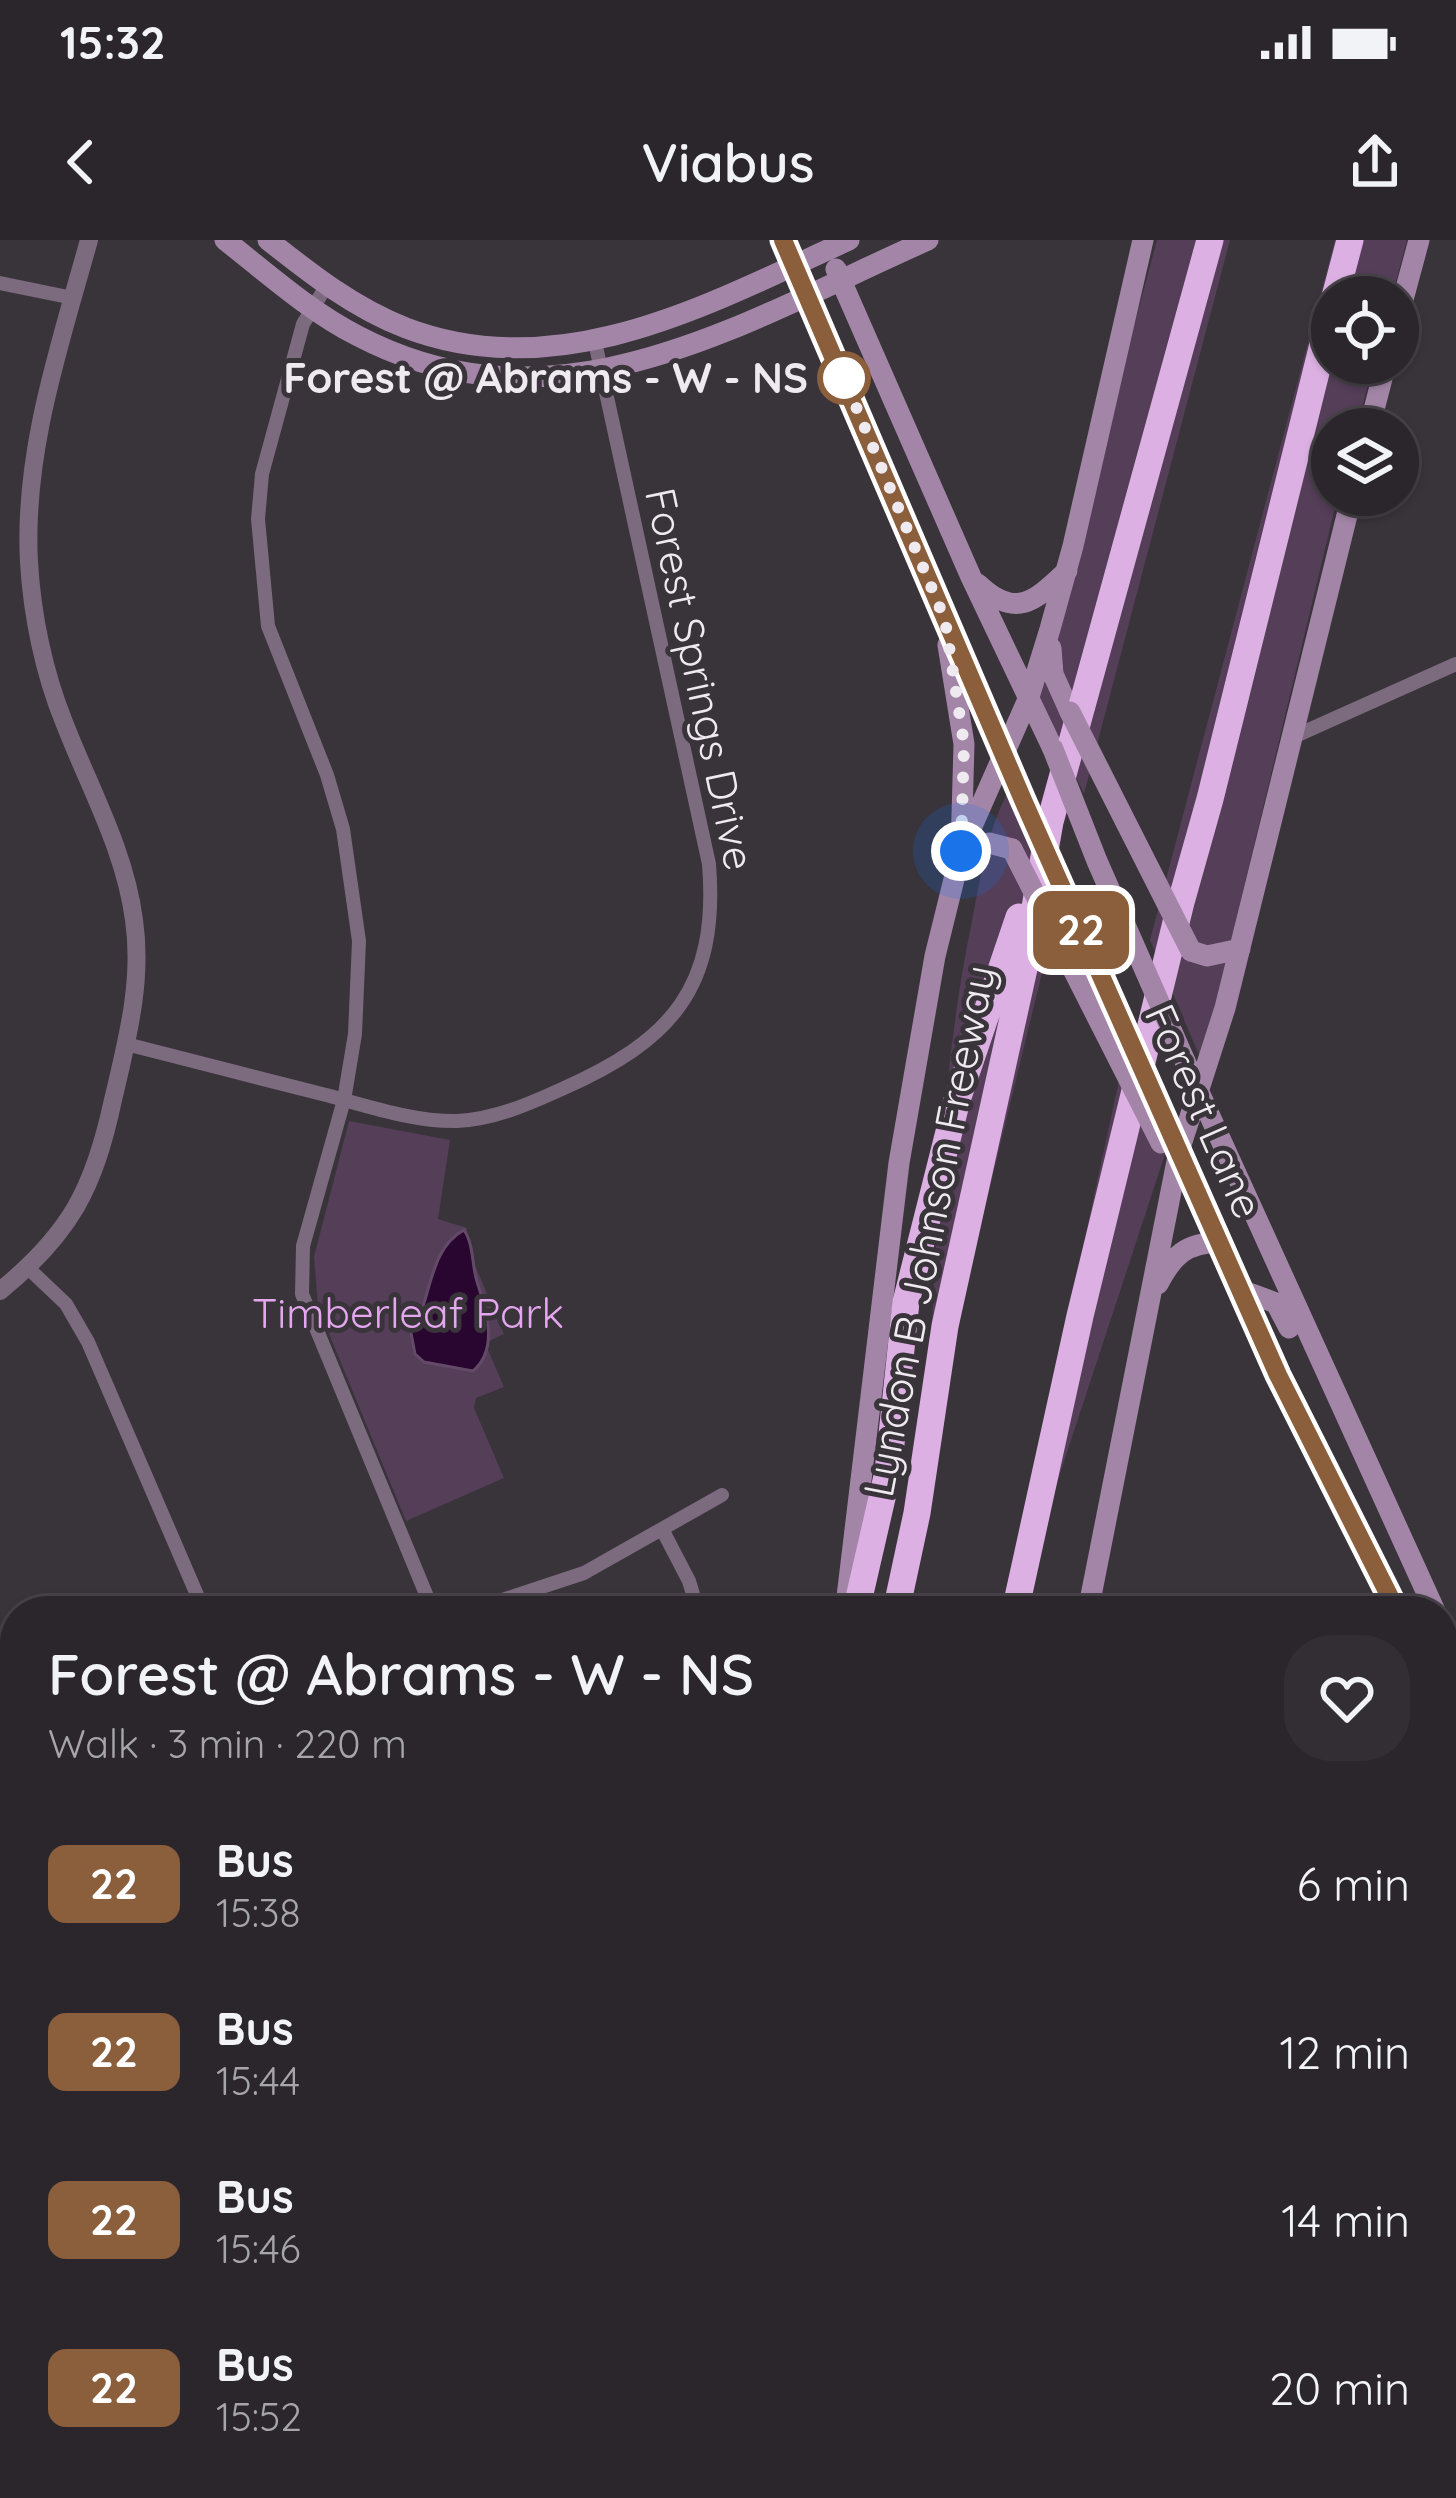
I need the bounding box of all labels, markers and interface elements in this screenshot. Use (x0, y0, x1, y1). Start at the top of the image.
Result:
text: 15:32 (60, 14, 165, 70)
text: Viabus (641, 128, 815, 196)
icon: back (48, 129, 114, 195)
icon: share (1342, 129, 1408, 195)
map controls (1311, 276, 1419, 516)
button: locate (1311, 276, 1419, 384)
place label: Forest @ Abrams - W - NS (283, 351, 808, 404)
marker: Forest @ Abrams - W - NS (819, 353, 869, 403)
button: layers (1311, 408, 1419, 516)
street label: Forest Springs Drive (634, 483, 767, 875)
your location (931, 821, 991, 881)
line badge: 22 (1027, 891, 1135, 969)
text: 22 (1057, 903, 1105, 956)
street label: Lyndon B Johnson Freeway (851, 961, 1006, 1501)
street label: Forest Lane (1134, 996, 1275, 1226)
park label: Timberleaf Park (252, 1286, 564, 1339)
button: heart (1284, 1635, 1410, 1761)
text: Forest @ Abrams - W - NS (48, 1638, 754, 1709)
text: Walk · 3 min · 220 m (48, 1719, 407, 1768)
text: Bus (216, 1832, 294, 1888)
text: 6 min (1297, 1856, 1410, 1912)
text: 22 (90, 1857, 138, 1910)
text: 15:38 (216, 1888, 300, 1937)
text: Bus (216, 2000, 294, 2056)
text: 12 min (1279, 2024, 1410, 2080)
text: 22 (90, 2025, 138, 2078)
text: 15:44 (216, 2056, 300, 2105)
text: Bus (216, 2168, 294, 2224)
text: 14 min (1281, 2192, 1410, 2248)
text: 22 (90, 2193, 138, 2246)
text: 15:46 (216, 2224, 301, 2273)
text: Bus (216, 2336, 294, 2392)
text: 20 min (1269, 2360, 1410, 2416)
text: 22 (90, 2361, 138, 2414)
text: 15:52 (216, 2392, 302, 2441)

